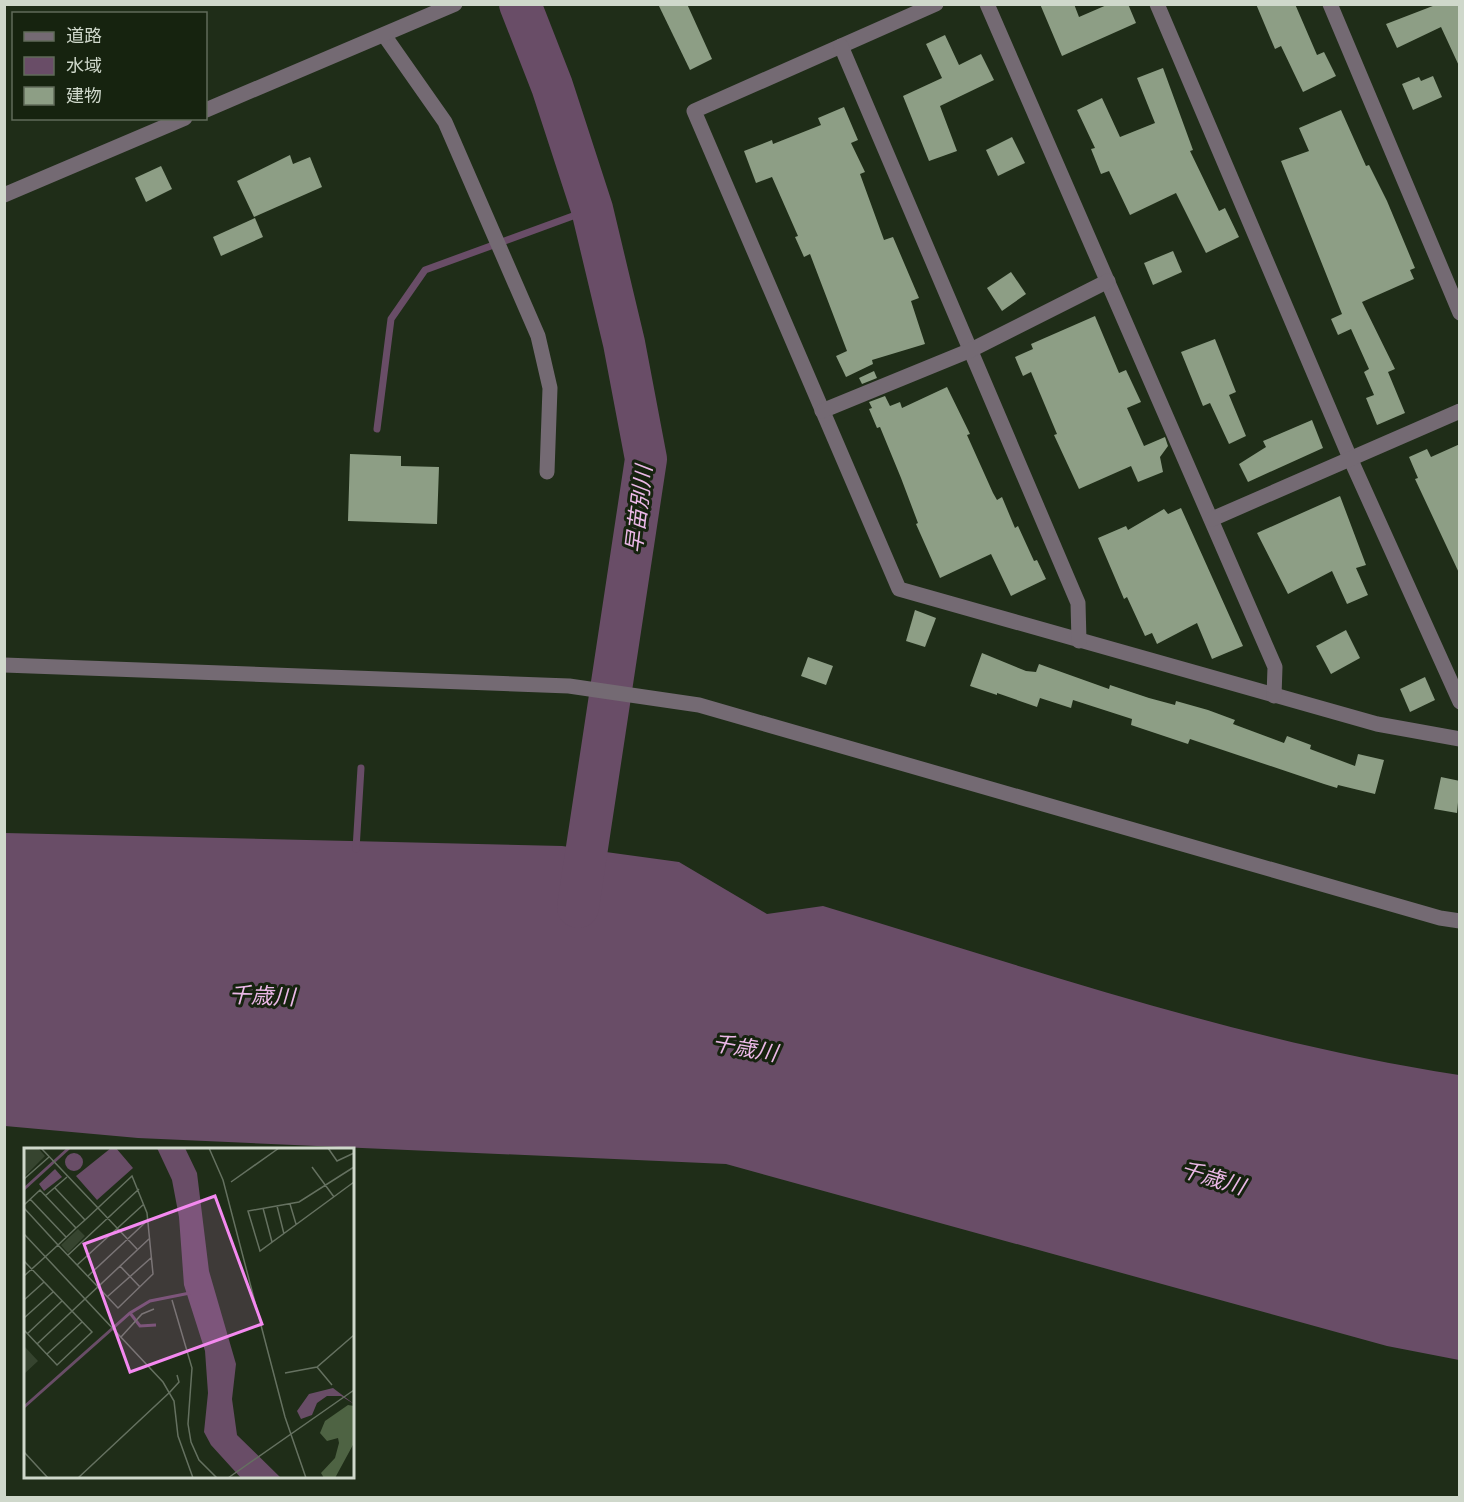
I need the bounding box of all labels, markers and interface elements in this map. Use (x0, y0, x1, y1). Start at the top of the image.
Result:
legend (12, 12, 207, 120)
text: 道路 (66, 23, 102, 47)
text: 水域 (66, 53, 102, 77)
text: 建物 (66, 83, 102, 107)
water label: 早苗別川 (618, 462, 658, 554)
water label: 千歳川 (229, 979, 297, 1011)
water label: 千歳川 (710, 1027, 782, 1067)
inset map (24, 1148, 354, 1478)
water label: 千歳川 (1177, 1153, 1251, 1201)

